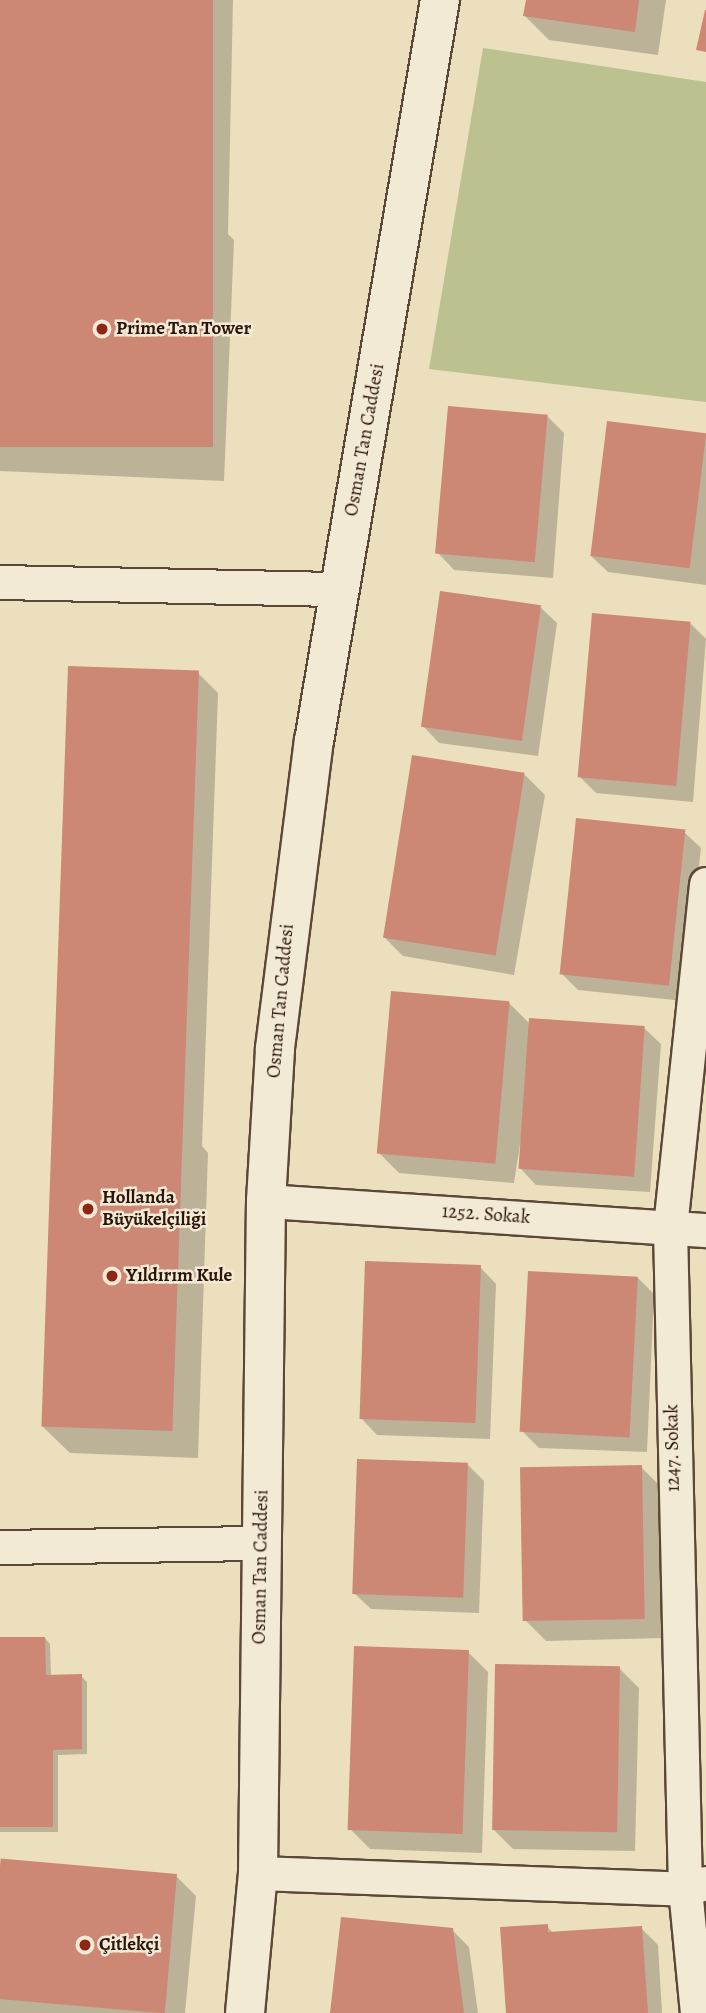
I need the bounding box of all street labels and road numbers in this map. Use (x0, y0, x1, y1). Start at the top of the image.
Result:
street label: Osman Tan Caddesi (340, 362, 390, 518)
street label: Osman Tan Caddesi (263, 923, 299, 1079)
street label: 1252. Sokak (441, 1201, 531, 1229)
street label: 1247. Sokak (661, 1404, 685, 1492)
street label: Osman Tan Caddesi (248, 1489, 274, 1645)

